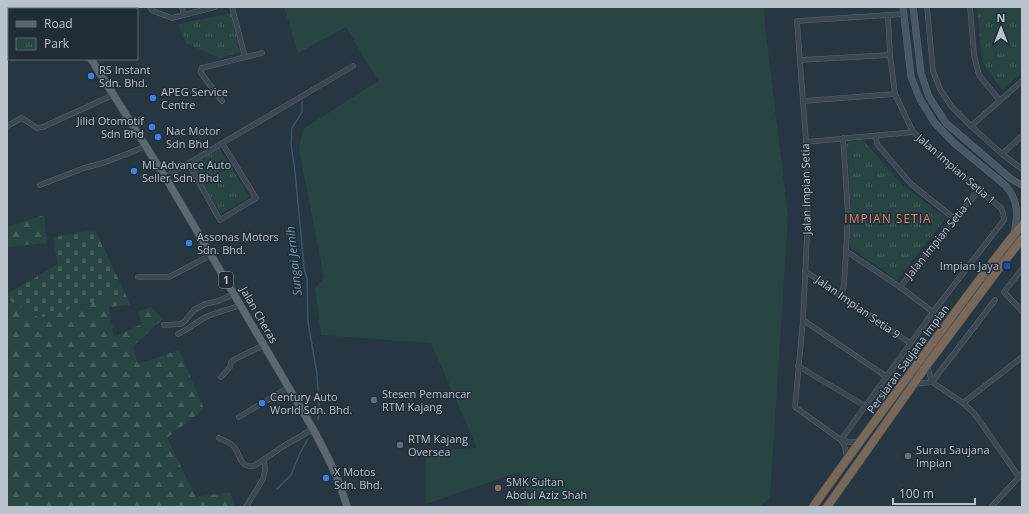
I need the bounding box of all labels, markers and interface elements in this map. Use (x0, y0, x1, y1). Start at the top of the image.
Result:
legend (8, 8, 138, 60)
north arrow (981, 8, 1021, 48)
text: N (997, 10, 1005, 25)
text: Road (44, 15, 73, 32)
text: Park (44, 35, 70, 52)
place label: RS Instant Sdn. Bhd. (99, 62, 151, 90)
marker: RS Instant Sdn. Bhd. (86, 71, 96, 81)
place label: APEG Service Centre (161, 84, 228, 112)
marker: APEG Service Centre (148, 93, 158, 103)
place label: Jilid Otomotif Sdn Bhd (76, 113, 145, 141)
marker: Jilid Otomotif Sdn Bhd (147, 122, 157, 132)
place label: Nac Motor Sdn Bhd (166, 123, 221, 151)
street label: Jalan Impian Setia 1 (913, 129, 999, 207)
marker: Nac Motor Sdn Bhd (153, 132, 163, 142)
street label: Jalan Impian Setia (797, 143, 814, 236)
place label: ML Advance Auto Seller Sdn. Bhd. (142, 157, 231, 185)
marker: ML Advance Auto Seller Sdn. Bhd. (129, 166, 139, 176)
street label: Jalan Impian Setia 7 (901, 194, 976, 282)
district label: IMPIAN SETIA (844, 210, 932, 227)
water label: Sungai Jernih (281, 225, 306, 297)
place label: Assonas Motors Sdn. Bhd. (197, 229, 279, 257)
marker: Assonas Motors Sdn. Bhd. (184, 238, 194, 248)
place label: Impian Jaya (940, 258, 999, 273)
marker: Impian Jaya (1002, 261, 1012, 271)
street label: Jalan Impian Setia 9 (812, 271, 904, 341)
road number: 1 (219, 272, 233, 288)
street label: Jalan Cheras (237, 283, 282, 346)
street label: Persiaran Saujana Impian (863, 301, 952, 416)
place label: Stesen Pemancar RTM Kajang (382, 386, 471, 414)
place label: Century Auto World Sdn. Bhd. (270, 389, 352, 417)
marker: Stesen Pemancar RTM Kajang (369, 395, 379, 405)
marker: Century Auto World Sdn. Bhd. (257, 398, 267, 408)
place label: RTM Kajang Oversea (408, 431, 468, 459)
marker: RTM Kajang Oversea (395, 440, 405, 450)
place label: Surau Saujana Impian (916, 442, 990, 470)
marker: Surau Saujana Impian (903, 451, 913, 461)
place label: X Motos Sdn. Bhd. (334, 464, 383, 492)
marker: X Motos Sdn. Bhd. (321, 473, 331, 483)
place label: SMK Sultan Abdul Aziz Shah (506, 474, 587, 502)
scale bar (893, 480, 975, 506)
marker: SMK Sultan Abdul Aziz Shah (493, 483, 503, 493)
text: 100 m (899, 485, 934, 502)

